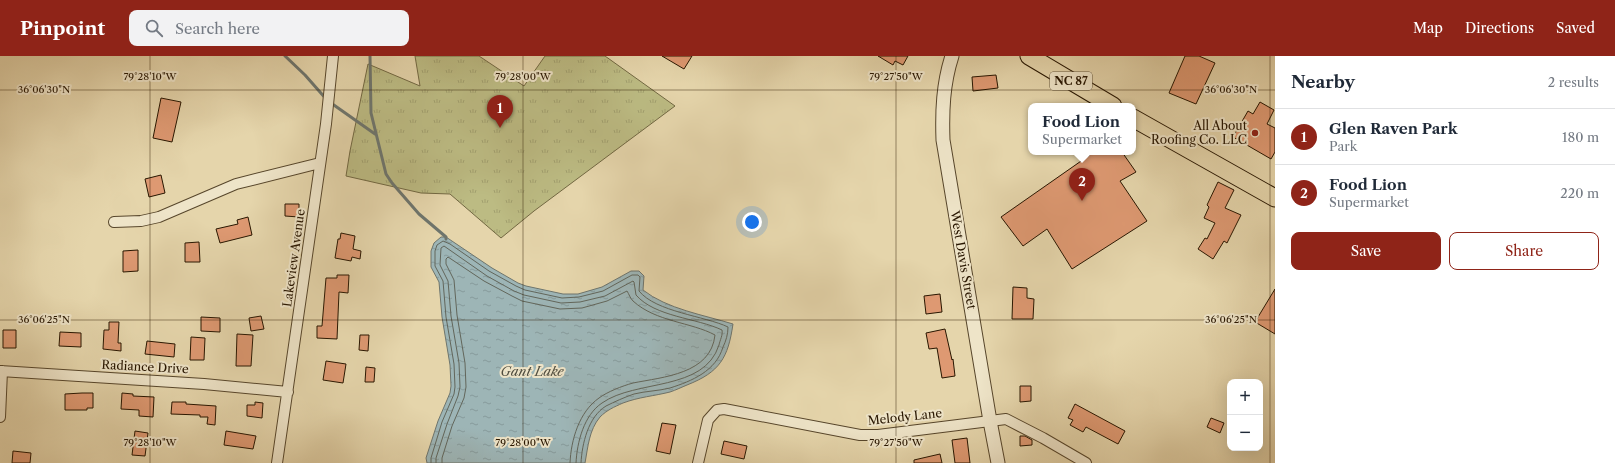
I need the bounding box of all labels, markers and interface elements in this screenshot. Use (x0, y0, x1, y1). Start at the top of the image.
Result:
search box (129, 10, 409, 46)
text: Pinpoint (20, 17, 105, 40)
icon: search (143, 17, 165, 39)
text: Search here (175, 19, 260, 38)
text: Map (1413, 19, 1443, 37)
text: Directions (1465, 19, 1534, 37)
text: Saved (1556, 19, 1595, 37)
text: 79°28'10"W (123, 70, 178, 83)
text: 79°28'00"W (495, 70, 552, 83)
text: 79°27'50"W (869, 70, 924, 83)
road number: NC 87 (1050, 72, 1092, 90)
text: Nearby (1291, 72, 1355, 92)
text: 2 results (1548, 74, 1599, 90)
text: 36°06'30"N (18, 83, 70, 96)
text: 36°06'30"N (1205, 83, 1257, 96)
pin: 1 (487, 95, 513, 128)
popup (1028, 103, 1136, 155)
text: Food Lion (1042, 112, 1120, 131)
place label: All About Roofing Co. LLC (1151, 118, 1248, 147)
text: Glen Raven Park (1329, 119, 1458, 138)
marker: All About Roofing Co. LLC (1250, 128, 1260, 138)
text: 1 (1301, 129, 1307, 145)
text: 180 m (1562, 129, 1599, 145)
text: Supermarket (1042, 131, 1122, 147)
text: Park (1329, 138, 1357, 154)
pin: 2 (1069, 168, 1095, 201)
text: Food Lion (1329, 175, 1407, 194)
text: 2 (1300, 185, 1308, 201)
text: 220 m (1560, 185, 1599, 201)
text: Supermarket (1329, 194, 1409, 210)
street label: Lakeview Avenue (279, 208, 308, 308)
street label: West Davis Street (947, 209, 980, 311)
your location (742, 212, 762, 232)
button: Save (1291, 232, 1441, 270)
button: Share (1449, 232, 1599, 270)
text: 36°06'25"N (18, 313, 70, 326)
text: 36°06'25"N (1205, 313, 1257, 326)
street label: Radiance Drive (101, 357, 189, 376)
water label: Gant Lake (501, 363, 564, 379)
map controls (1227, 379, 1263, 451)
button: + (1227, 379, 1263, 415)
street label: Melody Lane (867, 405, 943, 428)
button: − (1227, 415, 1263, 451)
text: 79°28'10"W (123, 436, 178, 449)
text: 79°28'00"W (495, 436, 552, 449)
text: 79°27'50"W (869, 436, 924, 449)

